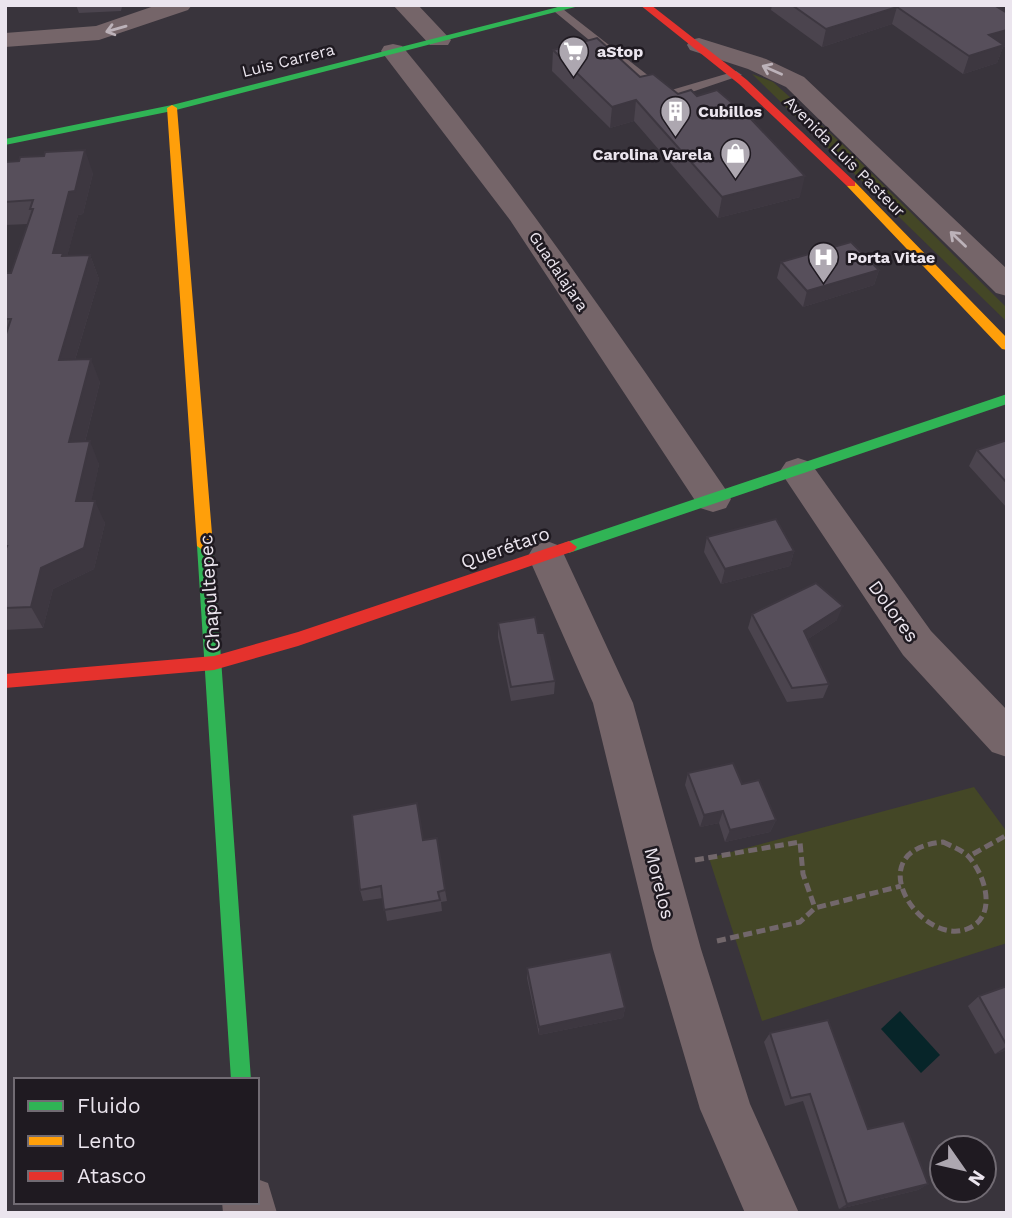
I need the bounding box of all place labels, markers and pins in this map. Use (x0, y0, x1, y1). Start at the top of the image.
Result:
supermarket icon: aStop (557, 34, 591, 78)
place label: aStop (597, 42, 643, 61)
building icon: Cubillos (658, 94, 692, 138)
place label: Cubillos (698, 102, 763, 121)
shop icon: Carolina Varela (718, 137, 752, 181)
place label: Carolina Varela (593, 145, 713, 164)
hospital icon: Porta Vitae (807, 240, 841, 284)
place label: Porta Vitae (847, 248, 935, 267)

